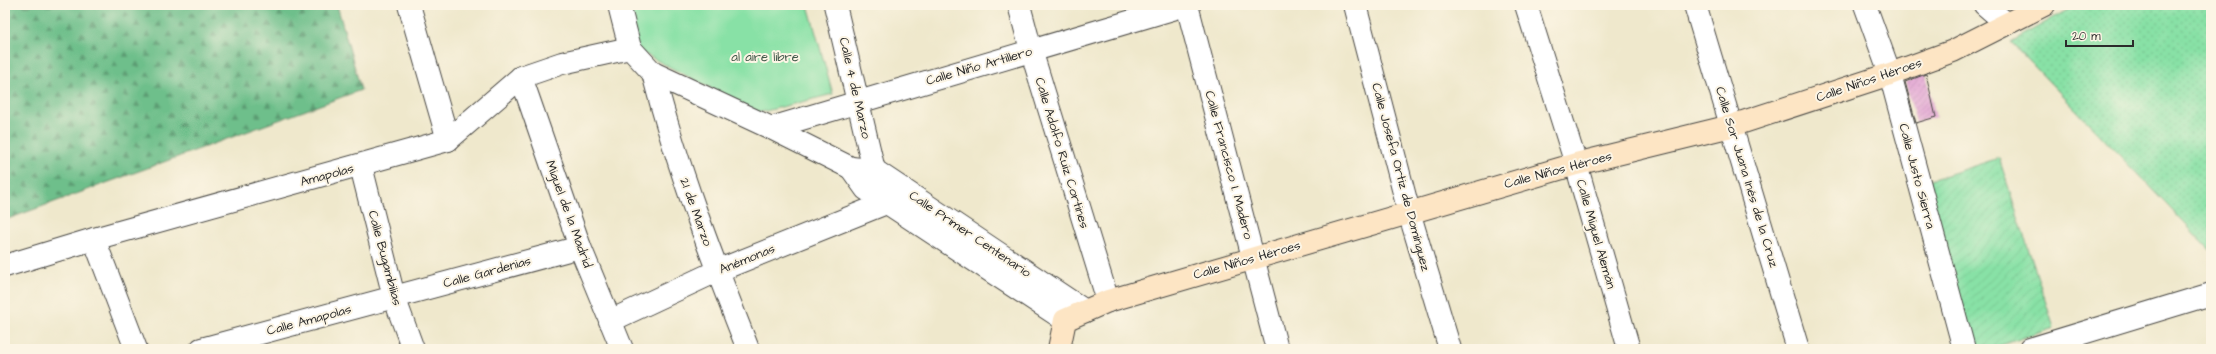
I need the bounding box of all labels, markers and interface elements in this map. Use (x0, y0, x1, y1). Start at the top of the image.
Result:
scale bar (2066, 22, 2133, 48)
text: 20 m (2072, 28, 2101, 45)
street label: Calle 4 de Marzo (835, 36, 876, 141)
street label: Calle Niño Artillero (924, 42, 1035, 90)
park label: al aire libre (731, 48, 799, 66)
street label: Calle Niños Héroes (1814, 53, 1925, 107)
street label: Calle Adolfo Ruiz Cortines (1030, 75, 1094, 231)
street label: Calle Josefa Ortiz de Domínguez (1366, 81, 1435, 274)
street label: Calle Sor Juana Inés de la Cruz (1711, 84, 1783, 270)
street label: Calle Francisco I. Madero (1200, 89, 1258, 242)
street label: Calle Justo Sierra (1894, 121, 1940, 231)
street label: Calle Niños Héroes (1502, 147, 1614, 193)
street label: Miguel de la Madrid (540, 158, 597, 271)
street label: Amapolas (298, 159, 356, 191)
street label: 21 de Marzo (675, 175, 717, 249)
street label: Calle Miguel Alemán (1571, 177, 1620, 292)
street label: Calle Primer Centenario (905, 186, 1035, 282)
street label: Calle Bugambilias (363, 208, 406, 308)
street label: Calle Niños Héroes (1191, 236, 1303, 284)
street label: Anémonas (716, 239, 778, 278)
street label: Calle Gardenias (441, 252, 533, 292)
street label: Calle Amapolas (265, 300, 354, 340)

